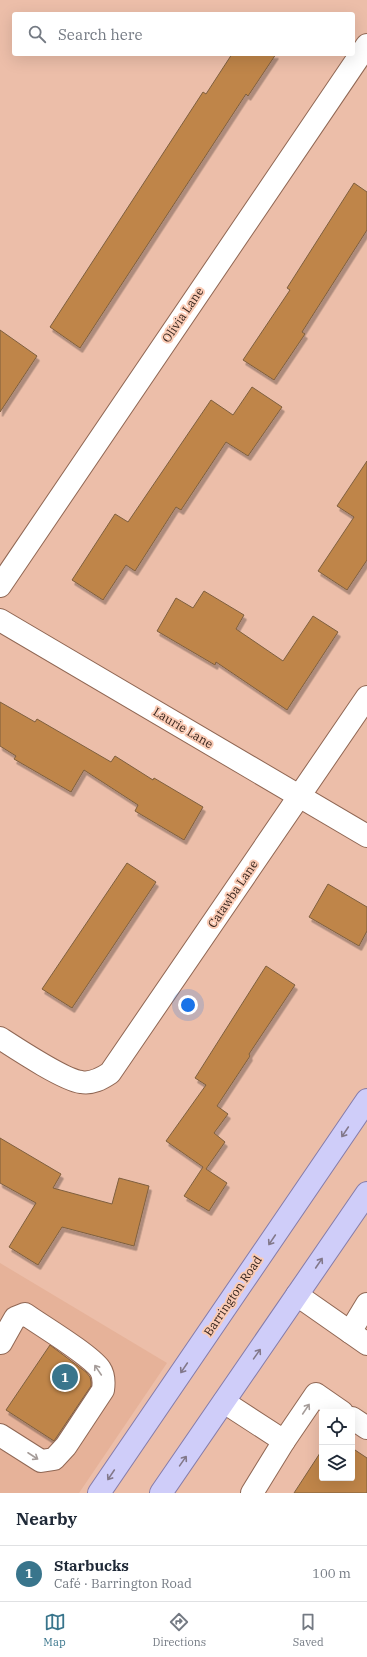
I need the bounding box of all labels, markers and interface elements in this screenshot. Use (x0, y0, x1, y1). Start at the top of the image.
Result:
search box (12, 12, 355, 56)
icon: search (26, 23, 48, 45)
text: Search here (58, 25, 143, 44)
street label: Olivia Lane (159, 284, 206, 345)
street label: Laurie Lane (151, 704, 216, 751)
street label: Catawba Lane (204, 857, 261, 930)
your location (178, 995, 198, 1015)
one-way arrow (341, 1126, 349, 1137)
one-way arrow (268, 1234, 276, 1245)
street label: Barrington Road (200, 1253, 265, 1339)
one-way arrow (315, 1258, 323, 1269)
one-way arrow (253, 1349, 261, 1360)
pin: 1 (52, 1362, 78, 1392)
one-way arrow (180, 1362, 188, 1373)
one-way arrow (94, 1364, 103, 1375)
one-way arrow (302, 1403, 310, 1414)
map controls (319, 1409, 355, 1481)
button: locate (319, 1409, 355, 1445)
button: layers (319, 1445, 355, 1481)
one-way arrow (27, 1452, 38, 1460)
one-way arrow (179, 1456, 187, 1467)
one-way arrow (107, 1470, 115, 1481)
text: Nearby (16, 1508, 77, 1530)
text: Starbucks (54, 1556, 129, 1575)
text: 1 (25, 1565, 33, 1582)
text: 100 m (312, 1565, 351, 1582)
text: Café · Barrington Road (54, 1575, 192, 1592)
tab: Map (43, 1611, 66, 1649)
tab: Directions (152, 1611, 206, 1649)
tab: Saved (293, 1611, 324, 1649)

